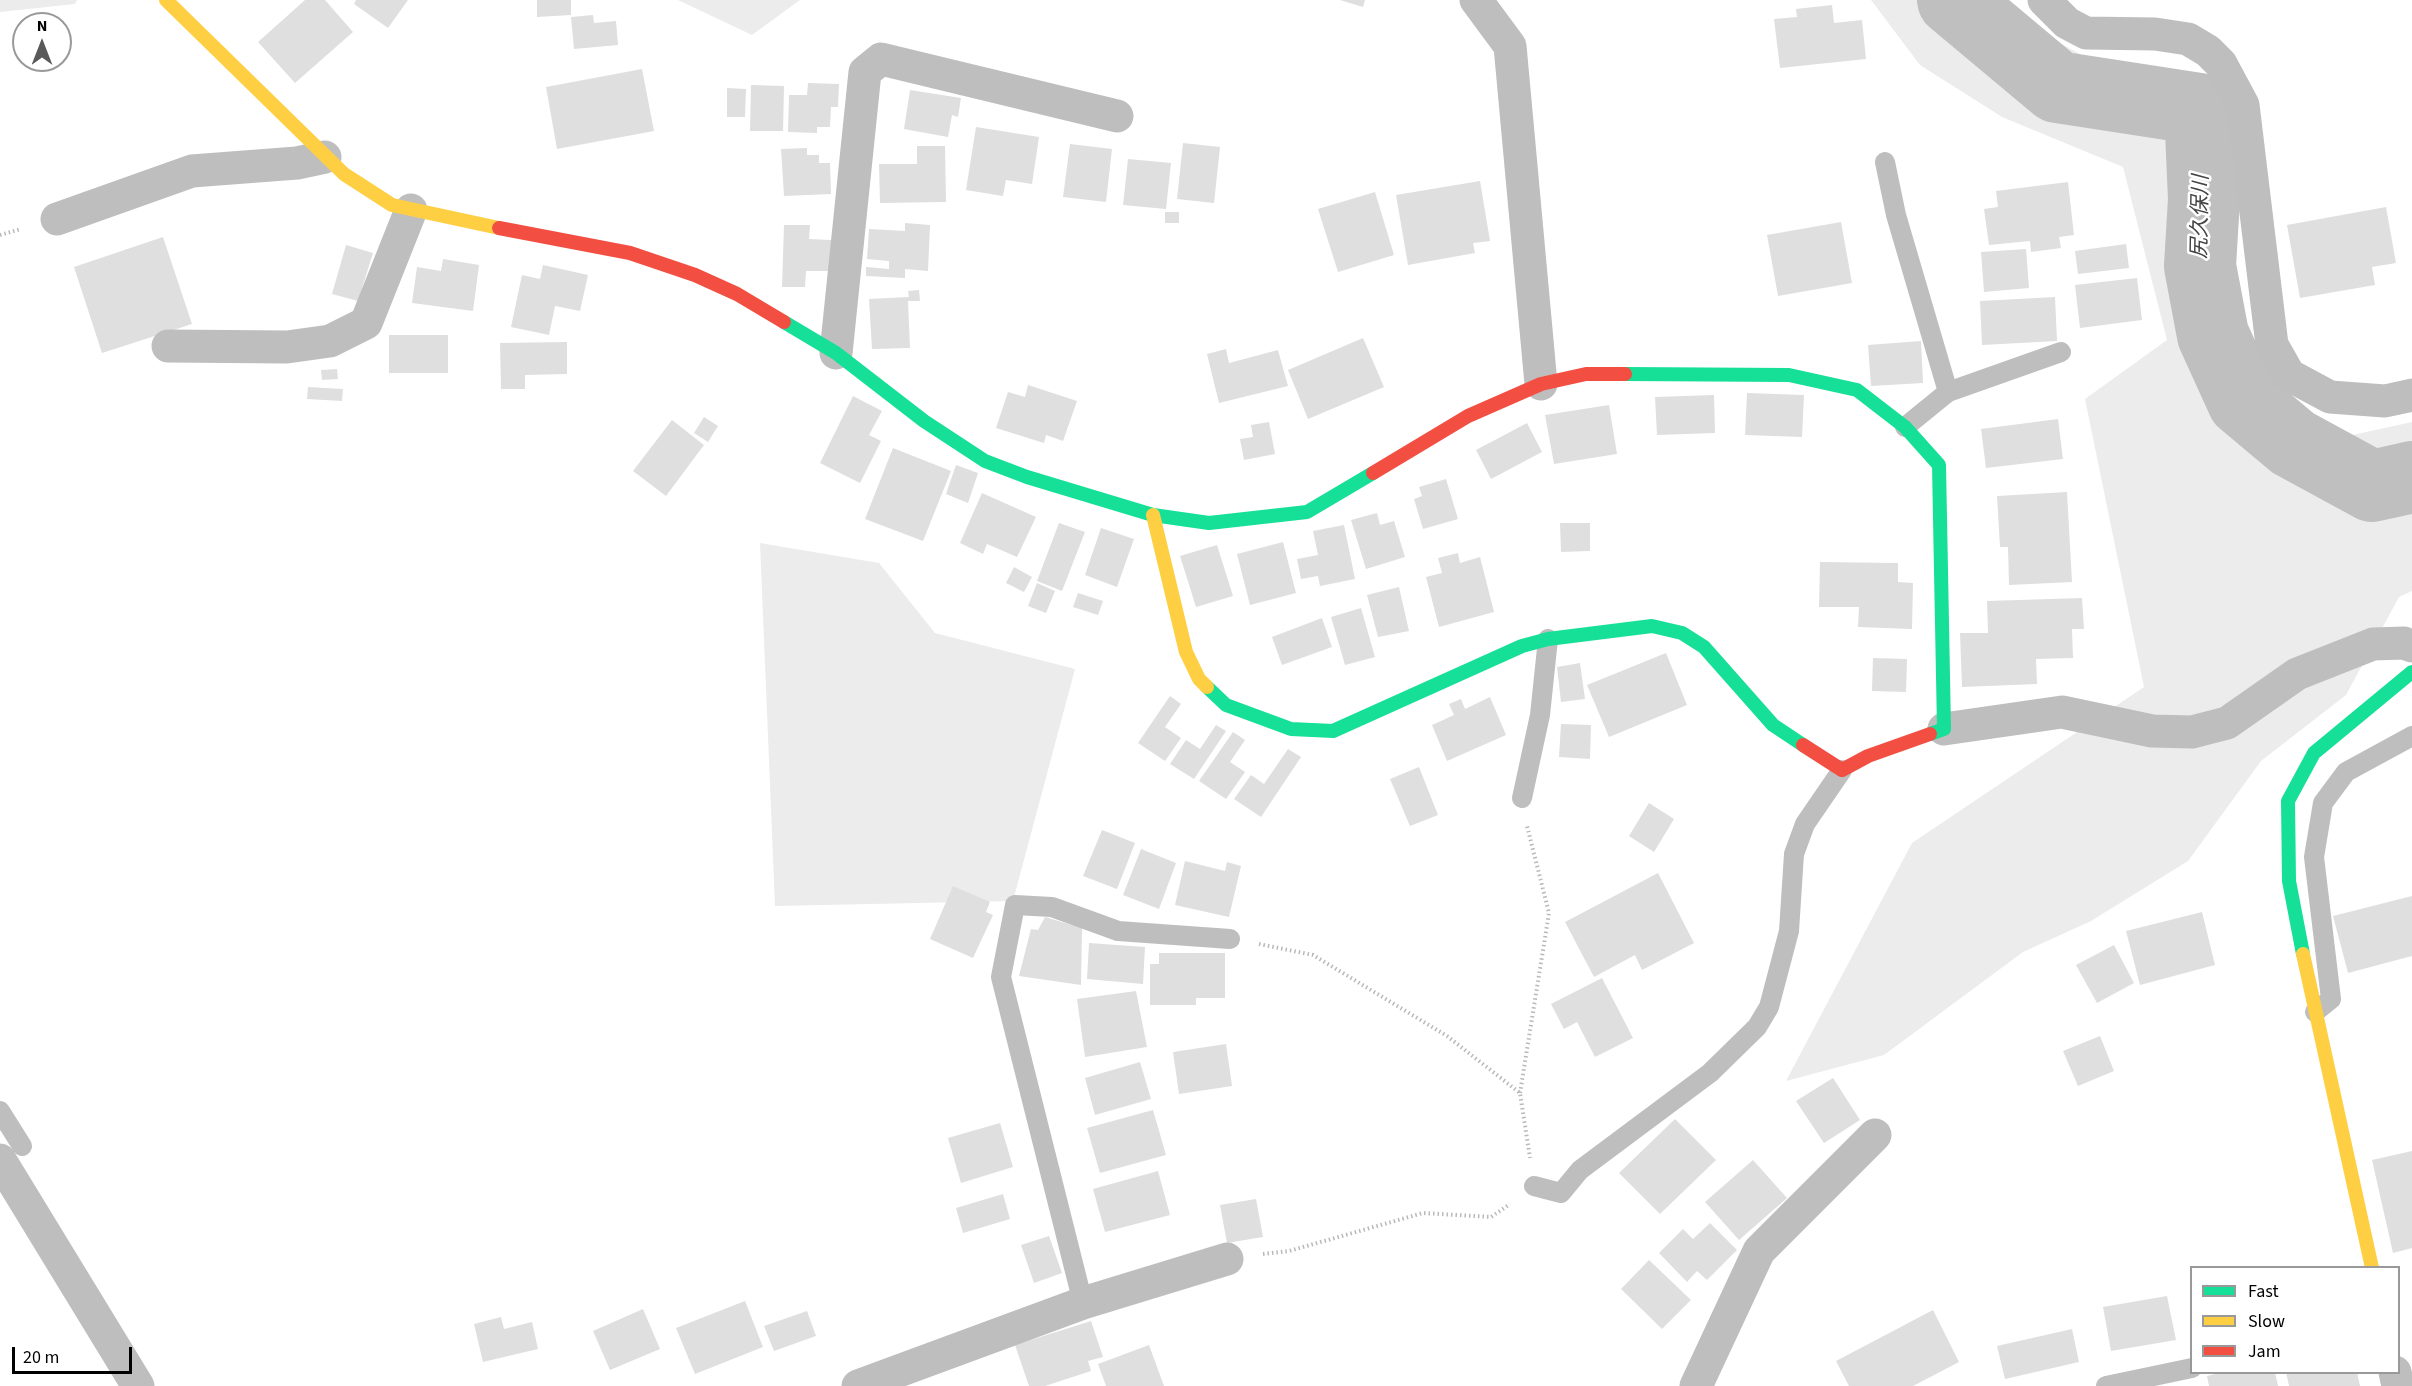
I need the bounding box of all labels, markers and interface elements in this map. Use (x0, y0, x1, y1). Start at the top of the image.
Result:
north arrow (12, 12, 72, 72)
text: N (37, 15, 47, 37)
water label: 尻久保川 (2189, 175, 2215, 259)
legend (2190, 1266, 2400, 1374)
text: Fast (2248, 1279, 2279, 1304)
text: Slow (2248, 1309, 2285, 1334)
scale bar (15, 1335, 135, 1373)
text: Jam (2248, 1339, 2281, 1364)
text: 20 m (23, 1345, 59, 1370)

